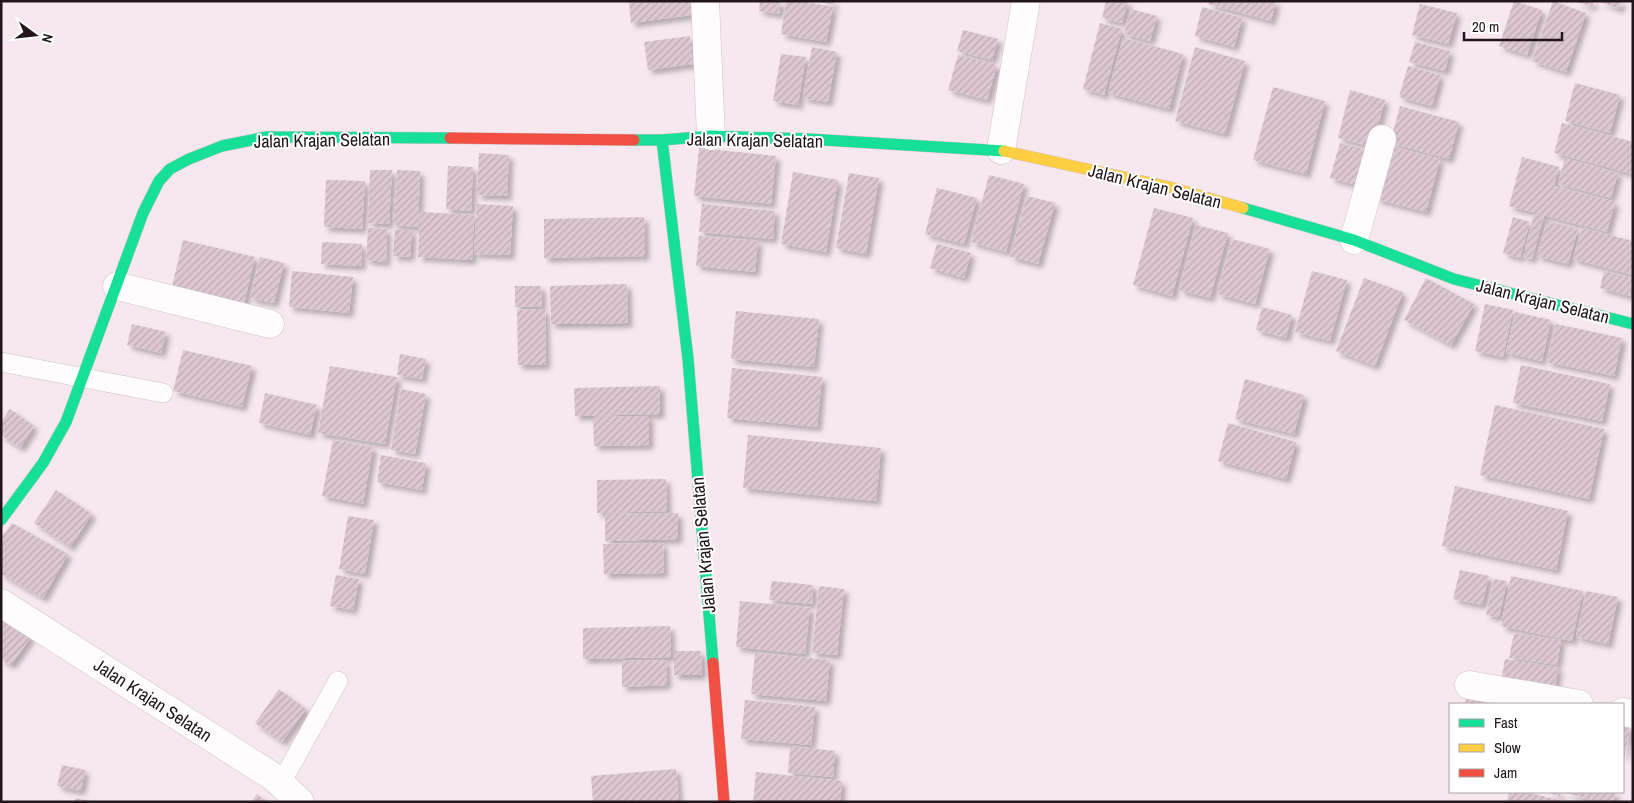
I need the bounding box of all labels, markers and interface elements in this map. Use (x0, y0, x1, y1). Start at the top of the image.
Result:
north arrow (10, 10, 60, 60)
scale bar (1464, 10, 1562, 42)
text: 20 m (1472, 16, 1499, 37)
text: N (38, 32, 57, 45)
street label: Jalan Krajan Selatan (254, 126, 390, 154)
street label: Jalan Krajan Selatan (687, 126, 823, 154)
street label: Jalan Krajan Selatan (1086, 157, 1224, 215)
street label: Jalan Krajan Selatan (1474, 272, 1612, 330)
street label: Jalan Krajan Selatan (685, 476, 721, 614)
street label: Jalan Krajan Selatan (89, 652, 217, 748)
legend (1449, 703, 1624, 793)
text: Fast (1494, 712, 1518, 733)
text: Slow (1494, 737, 1521, 758)
text: Jam (1494, 762, 1517, 783)

